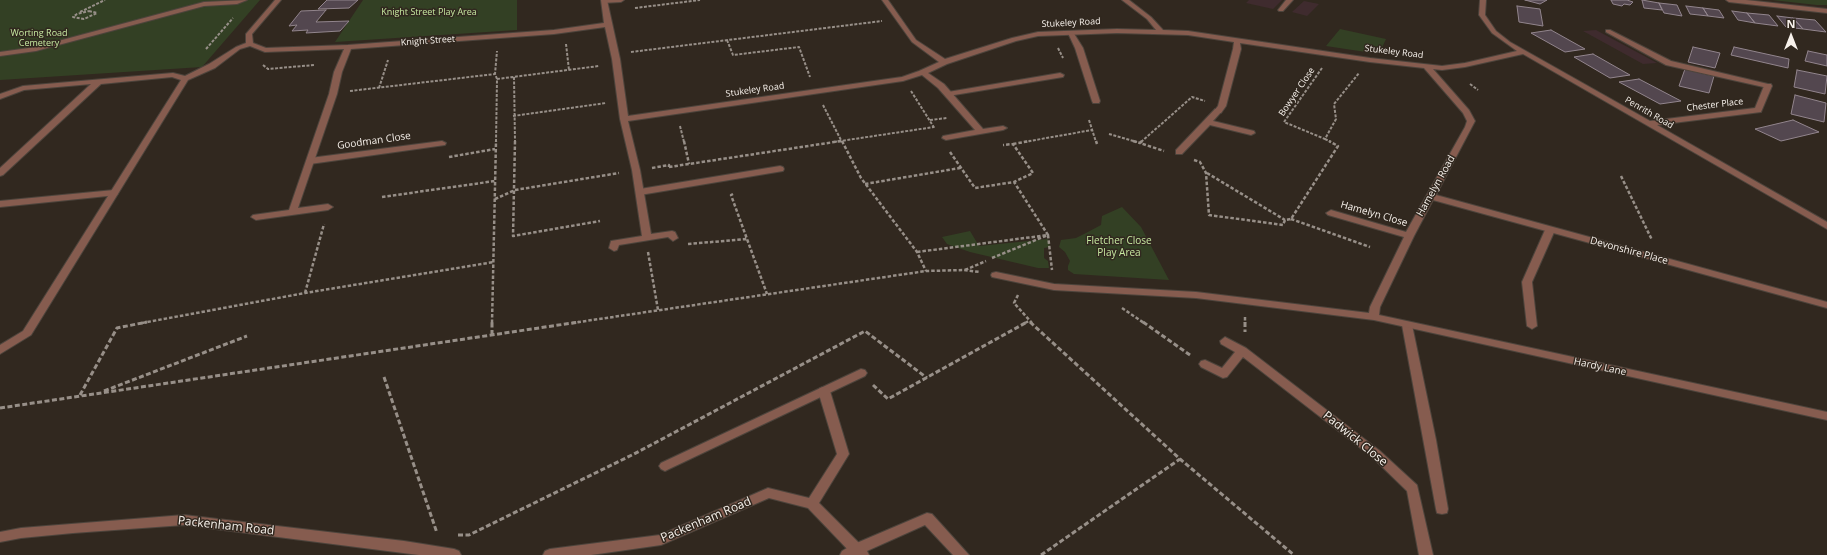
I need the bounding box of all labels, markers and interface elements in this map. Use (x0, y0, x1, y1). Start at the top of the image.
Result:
park label: Knight Street Play Area (381, 7, 477, 17)
street label: Stukeley Road (1041, 16, 1101, 30)
north arrow (1771, 16, 1811, 56)
text: N (1787, 16, 1795, 31)
park label: Worting Road Cemetery (10, 28, 68, 49)
street label: Knight Street (400, 34, 456, 48)
street label: Stukeley Road (1364, 43, 1424, 61)
street label: Bowyer Close (1277, 66, 1317, 118)
street label: Stukeley Road (725, 81, 785, 99)
street label: Penrith Road (1623, 95, 1675, 131)
street label: Chester Place (1686, 96, 1744, 114)
street label: Goodman Close (336, 130, 412, 152)
street label: Hamelyn Road (1414, 153, 1458, 219)
street label: Hamelyn Close (1339, 199, 1409, 229)
park label: Fletcher Close Play Area (1086, 235, 1152, 258)
street label: Devonshire Place (1589, 235, 1669, 267)
street label: Hardy Lane (1573, 356, 1627, 378)
street label: Padwick Close (1320, 409, 1390, 469)
street label: Packenham Road (659, 494, 753, 546)
street label: Packenham Road (177, 514, 275, 538)

